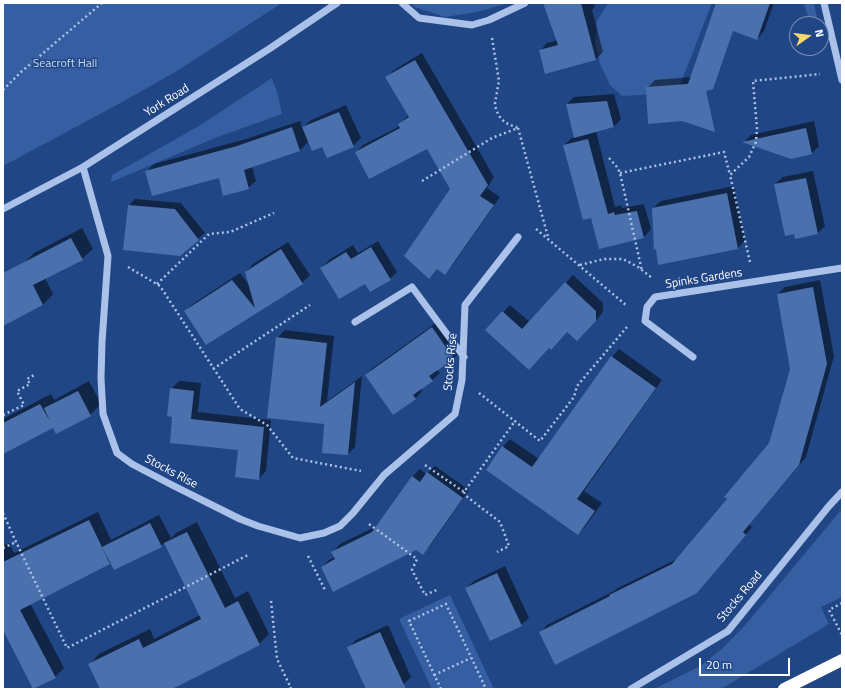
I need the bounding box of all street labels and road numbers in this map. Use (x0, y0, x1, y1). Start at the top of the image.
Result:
street label: York Road (142, 82, 192, 120)
street label: Spinks Gardens (665, 266, 743, 292)
street label: Stocks Rise (441, 333, 461, 391)
street label: Stocks Rise (142, 452, 200, 492)
street label: Stocks Road (715, 569, 765, 625)

